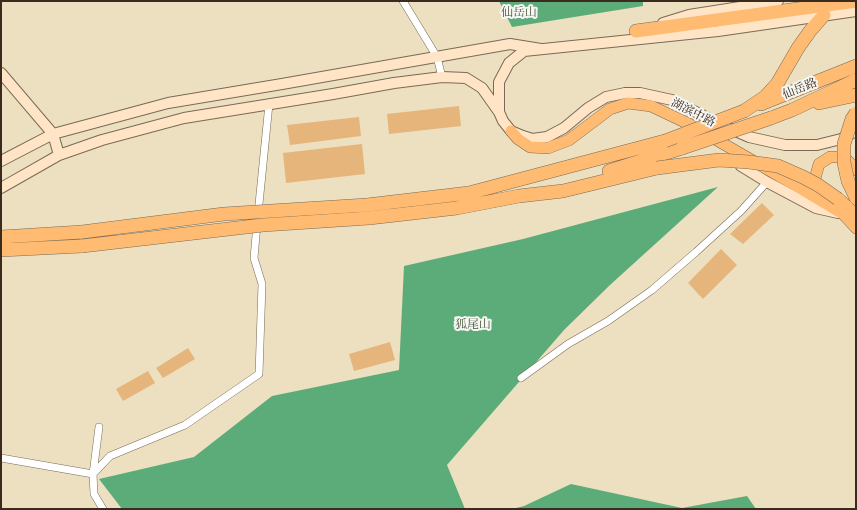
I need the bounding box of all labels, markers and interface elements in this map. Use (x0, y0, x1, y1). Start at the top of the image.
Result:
park label: 仙岳山 (501, 6, 537, 20)
street label: 仙岳路 (781, 76, 819, 102)
street label: 湖滨中路 (668, 96, 718, 130)
park label: 狐尾山 (455, 318, 491, 332)

